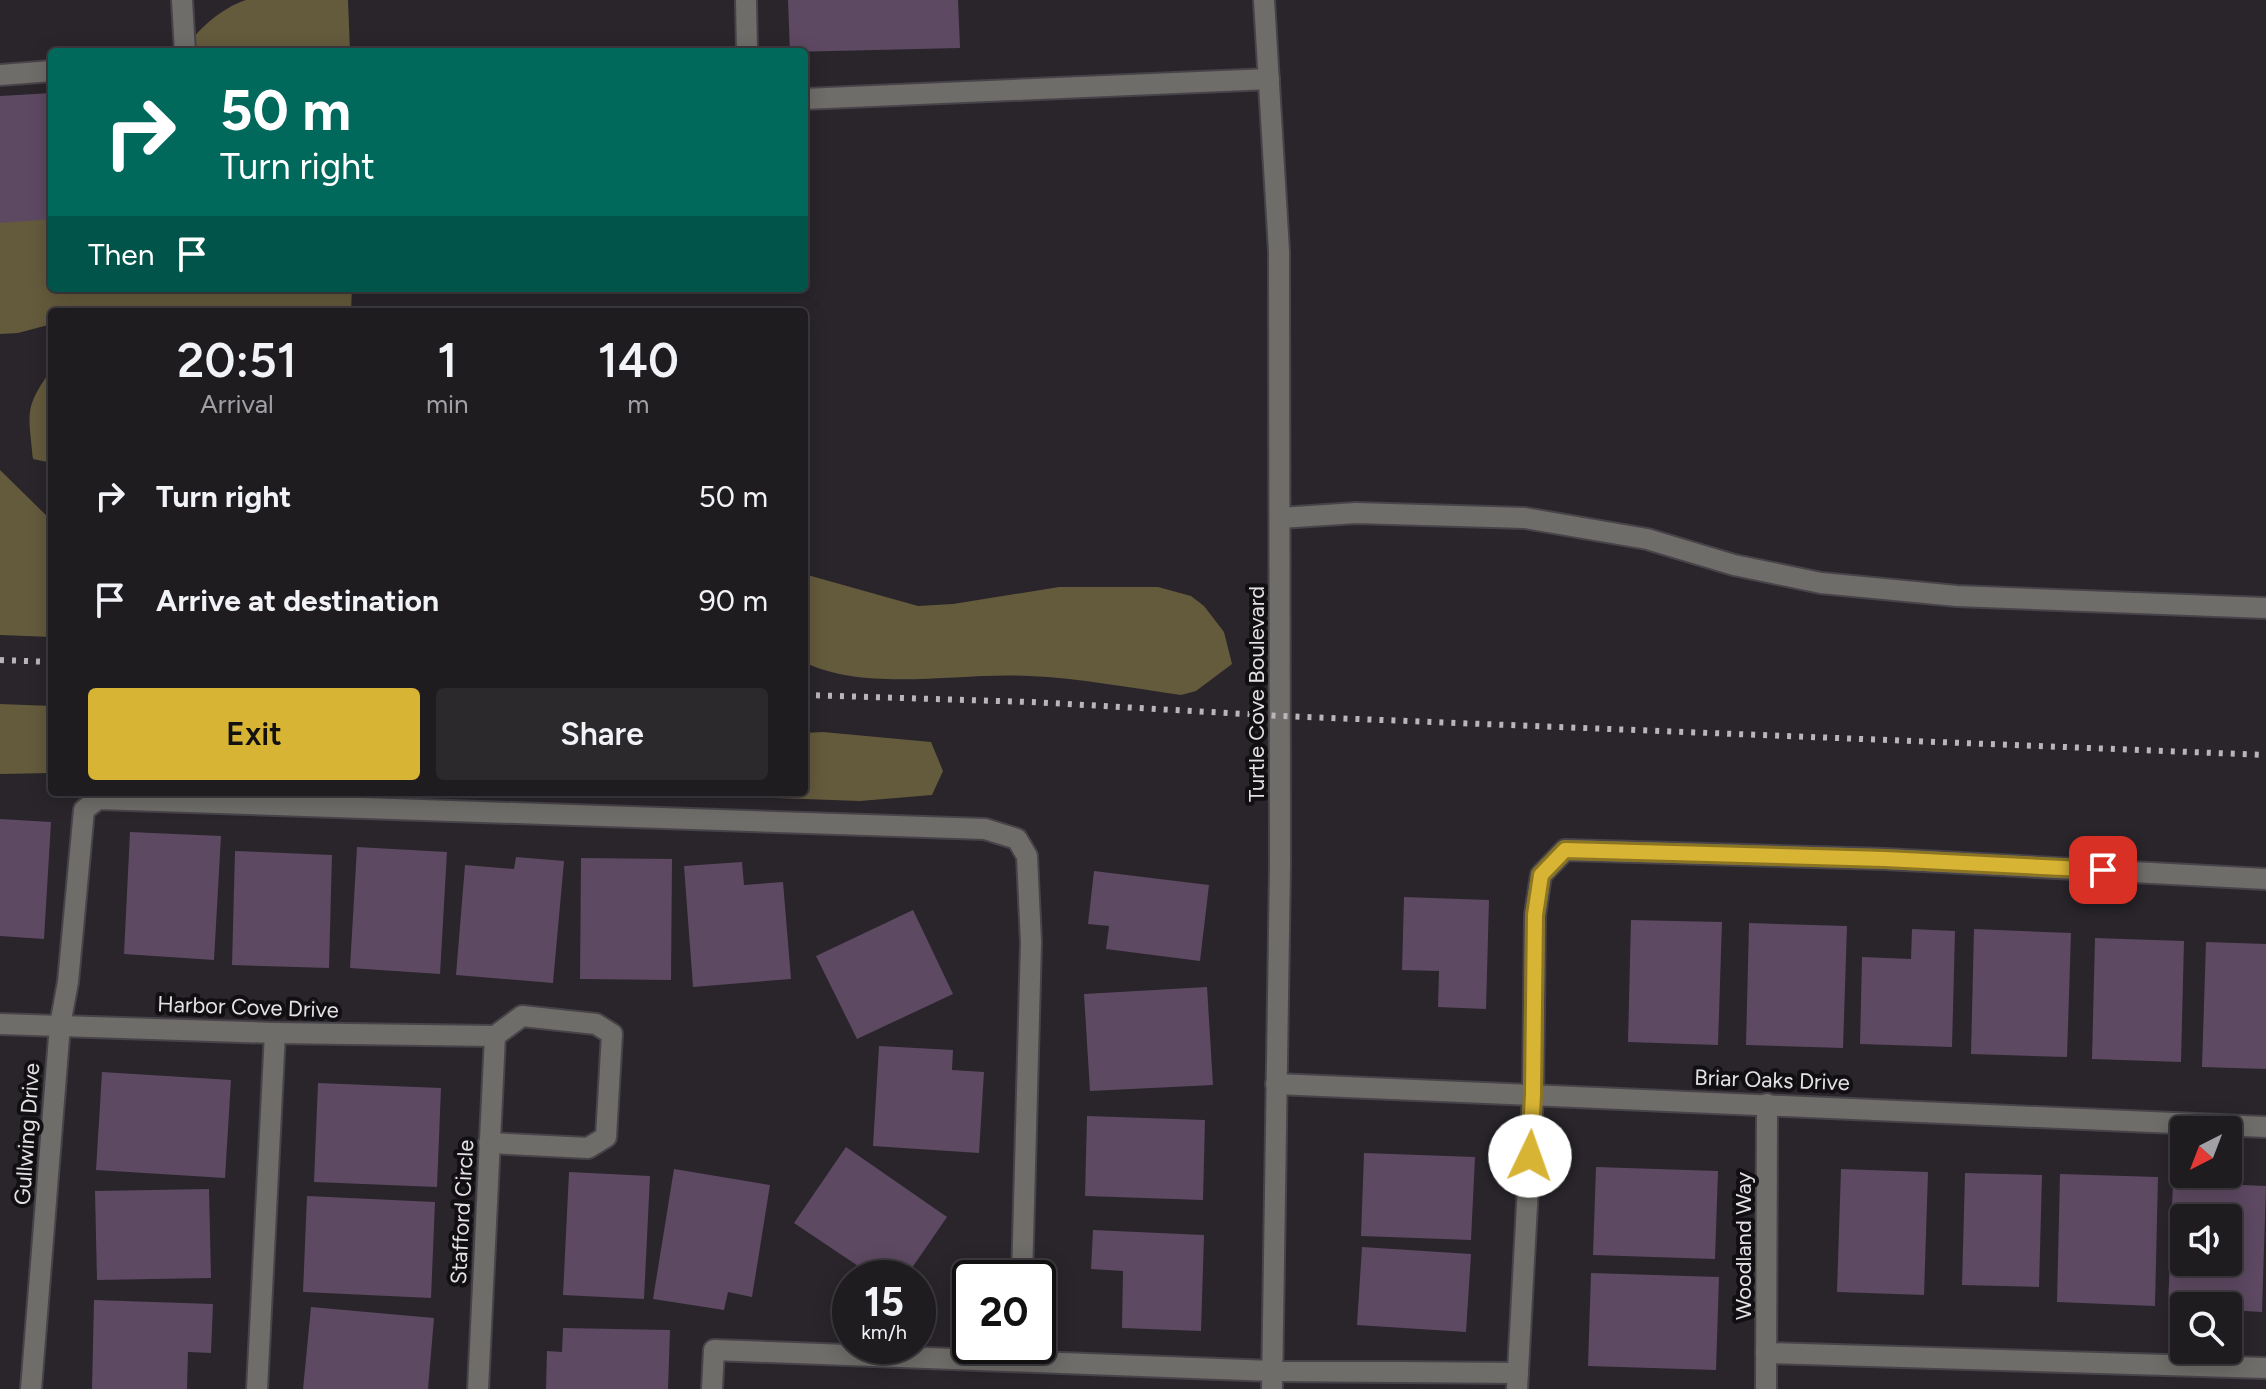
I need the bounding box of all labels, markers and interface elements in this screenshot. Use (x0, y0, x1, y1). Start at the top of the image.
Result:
text: 50 m (220, 77, 351, 144)
icon: right (88, 80, 192, 184)
text: Turn right (220, 145, 375, 188)
icon: arrive (170, 232, 214, 276)
text: Then (88, 236, 154, 273)
text: 20:51 (177, 331, 297, 389)
text: 1 (437, 331, 457, 389)
text: 140 (598, 331, 679, 389)
text: Arrival (200, 388, 274, 420)
text: min (426, 388, 469, 420)
text: m (627, 388, 649, 420)
icon: right (88, 474, 132, 518)
text: Turn right (156, 478, 291, 515)
text: 50 m (699, 478, 768, 515)
icon: arrive (88, 578, 132, 622)
text: Arrive at destination (156, 582, 439, 619)
text: 90 m (699, 582, 768, 619)
street label: Turtle Cove Boulevard (1243, 586, 1270, 802)
button: Exit (88, 688, 420, 780)
button: Share (436, 688, 768, 780)
pin (2069, 836, 2137, 904)
icon: arrive (2081, 848, 2125, 892)
street label: Harbor Cove Drive (157, 990, 339, 1024)
street label: Gullwing Drive (9, 1062, 45, 1206)
street label: Briar Oaks Drive (1694, 1064, 1850, 1096)
position arrow (1488, 1114, 1572, 1198)
north arrow (2170, 1116, 2242, 1188)
map controls (2170, 1116, 2242, 1364)
street label: Stafford Circle (445, 1139, 479, 1285)
street label: Woodland Way (1730, 1171, 1757, 1320)
button: sound (2170, 1204, 2242, 1276)
speed limit sign: 20 (952, 1260, 1056, 1364)
text: 15 (864, 1278, 904, 1326)
button: search (2170, 1292, 2242, 1364)
text: km/h (861, 1320, 907, 1344)

